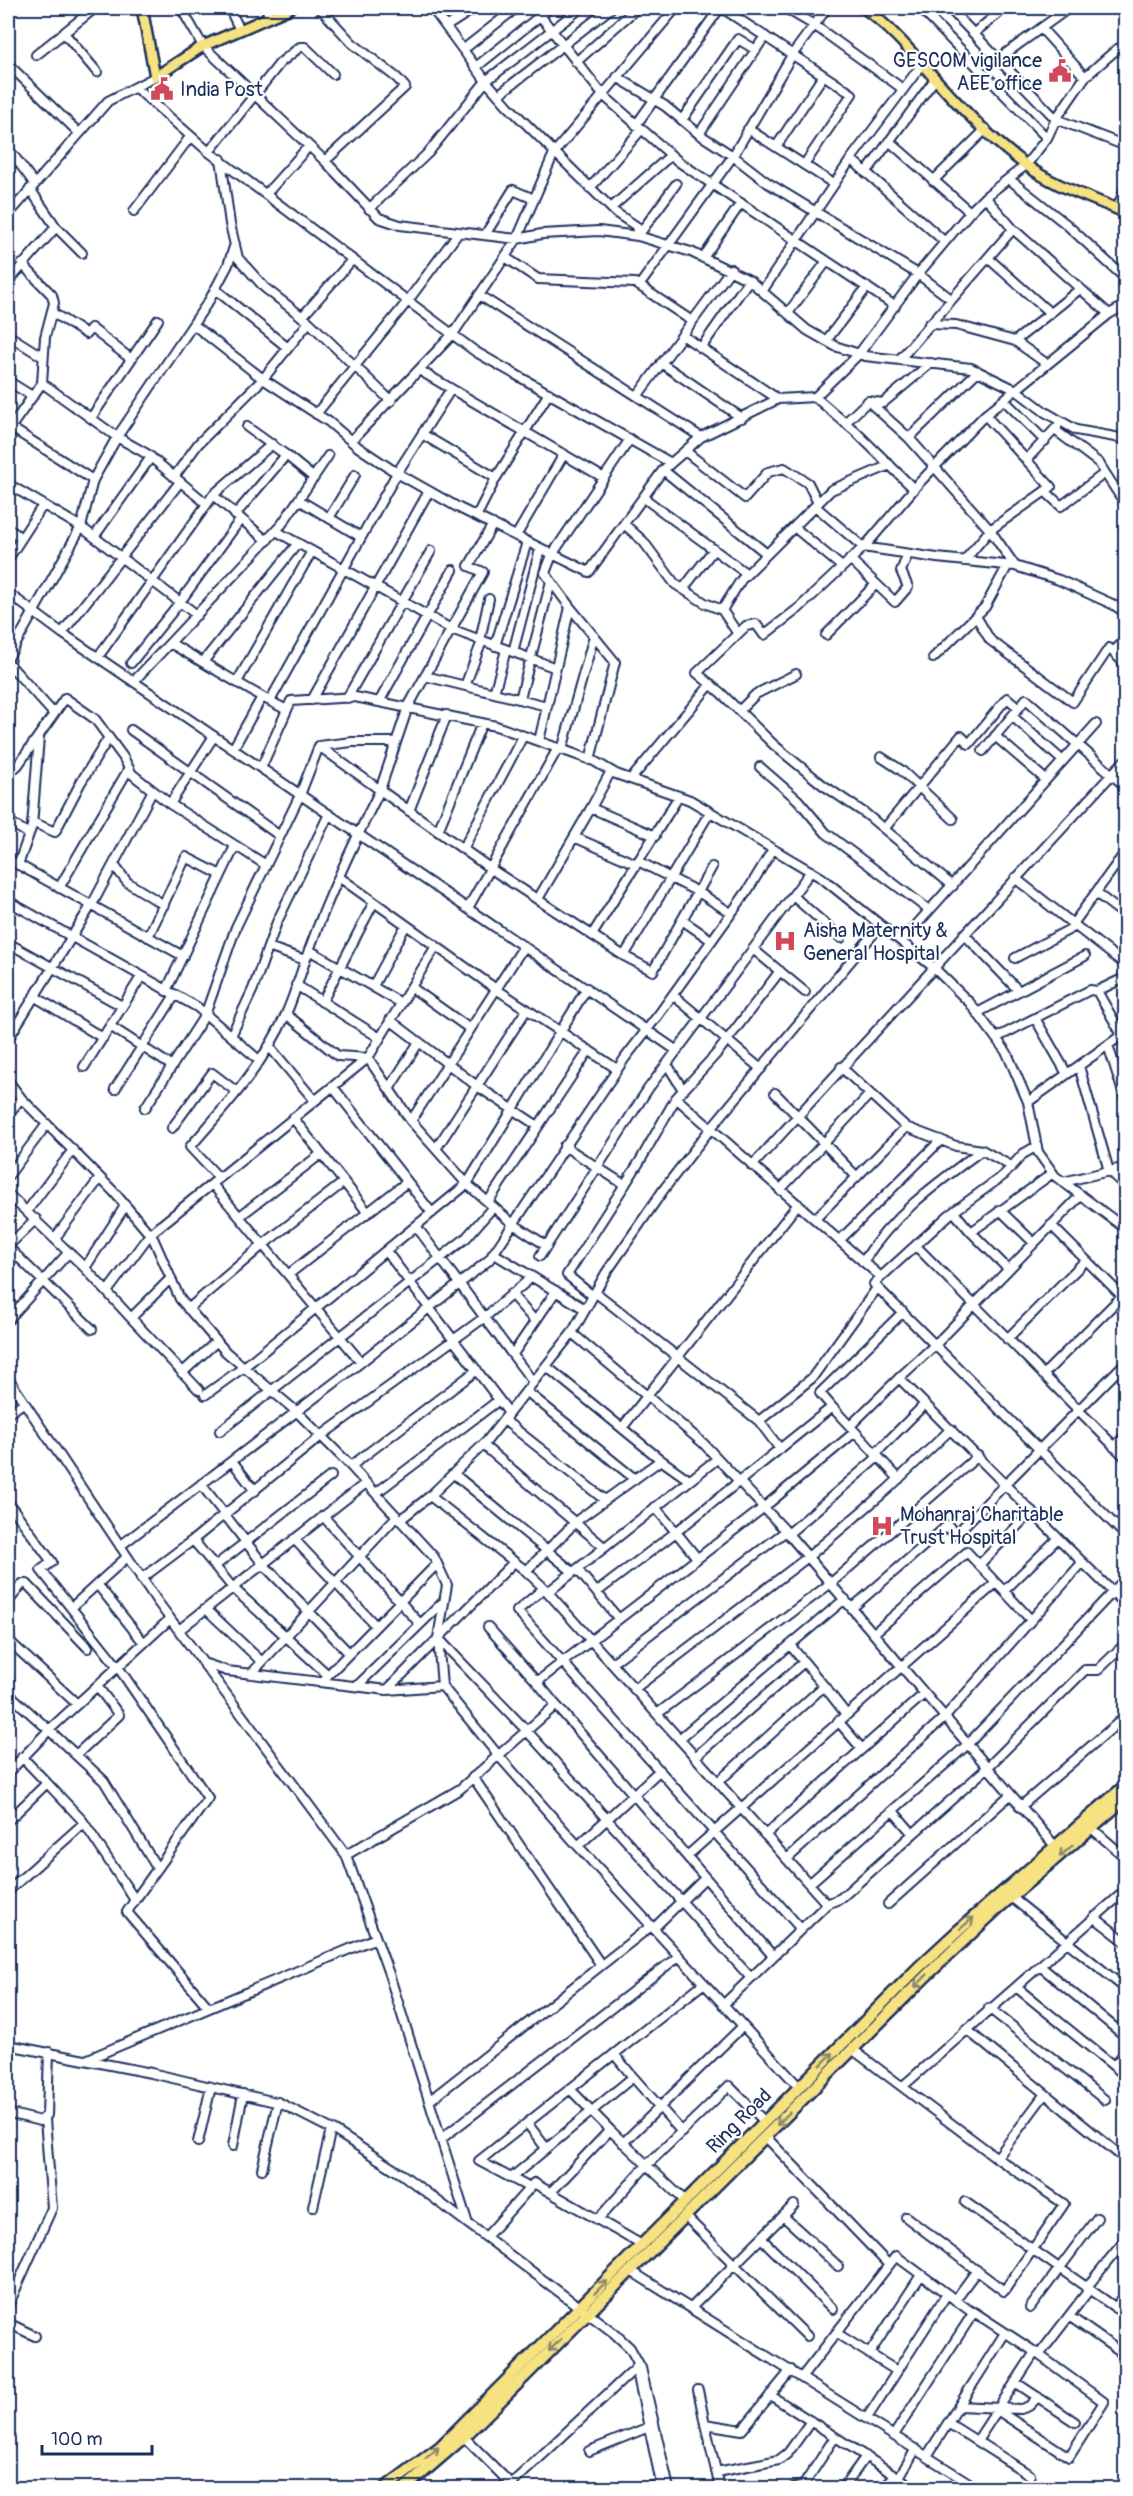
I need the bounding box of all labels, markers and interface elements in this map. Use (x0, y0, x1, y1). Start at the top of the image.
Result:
place label: GESCOM vigilance AEE office (893, 48, 1042, 96)
public building icon: GESCOM vigilance AEE office (1047, 58, 1073, 84)
public building icon: India Post (149, 76, 175, 102)
place label: India Post (180, 77, 264, 102)
place label: Aisha Maternity & General Hospital (803, 918, 948, 966)
hospital icon: Aisha Maternity & General Hospital (772, 928, 798, 954)
place label: Mohanraj Charitable Trust Hospital (900, 1502, 1064, 1550)
hospital icon: Mohanraj Charitable Trust Hospital (869, 1513, 895, 1539)
one-way arrow (1059, 1844, 1074, 1858)
one-way arrow (959, 1916, 974, 1930)
one-way arrow (913, 1974, 928, 1989)
one-way arrow (819, 2051, 834, 2066)
street label: Ring Road (701, 2083, 777, 2159)
one-way arrow (775, 2111, 790, 2126)
one-way arrow (593, 2279, 608, 2294)
one-way arrow (548, 2338, 562, 2353)
scale bar (42, 2418, 152, 2456)
text: 100 m (51, 2428, 103, 2451)
one-way arrow (424, 2446, 439, 2460)

